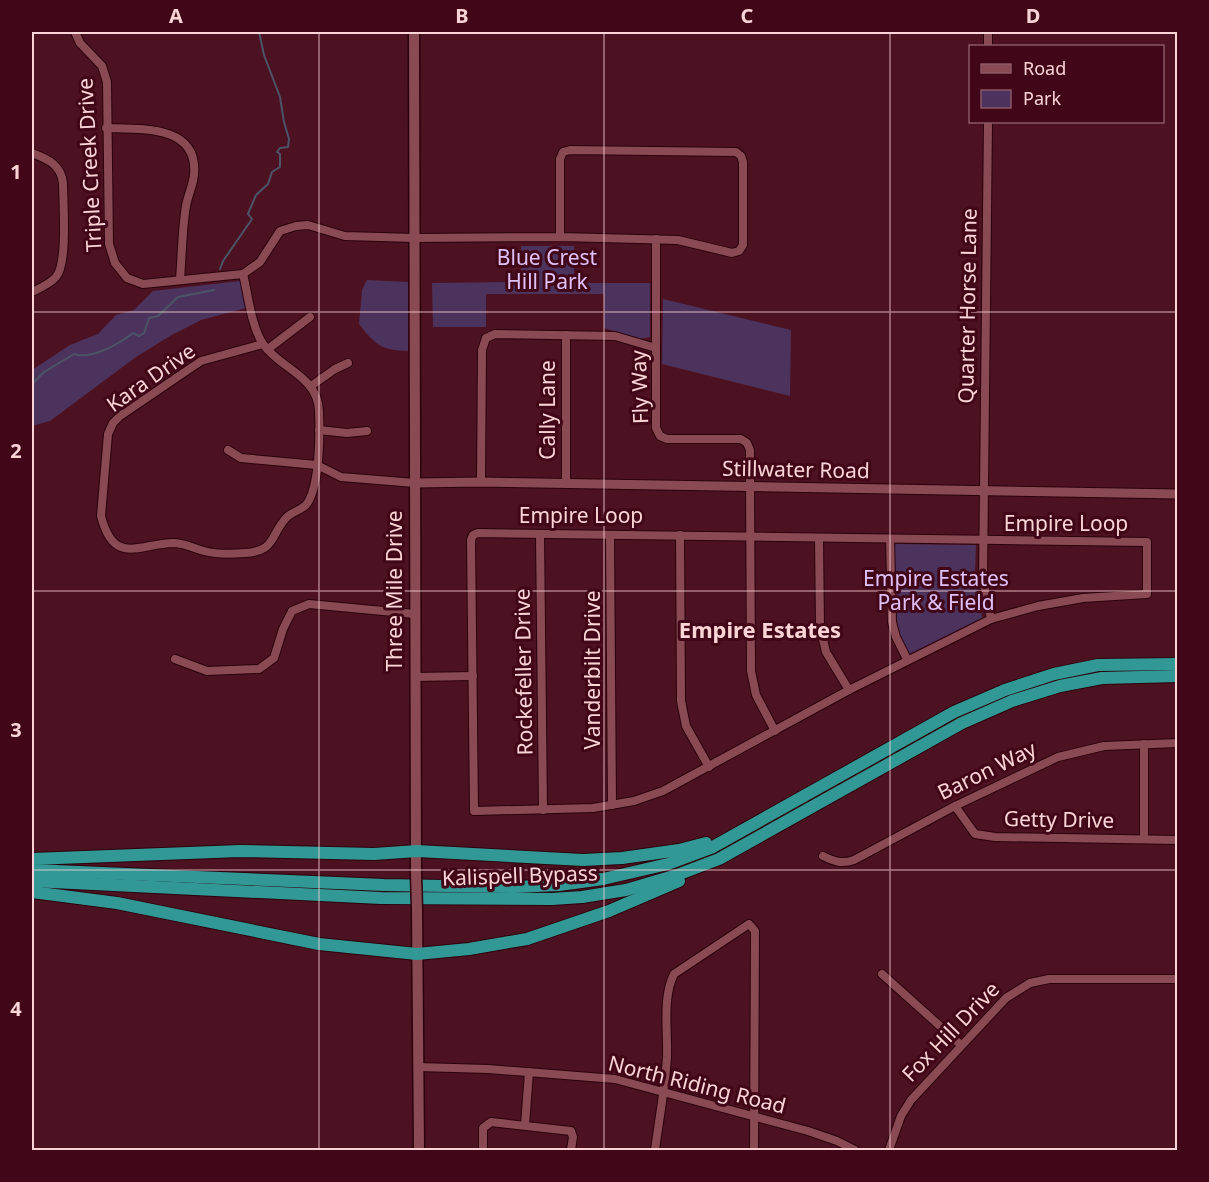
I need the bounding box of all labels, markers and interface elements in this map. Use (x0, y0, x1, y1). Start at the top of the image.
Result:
text: A (169, 2, 183, 29)
text: B (455, 2, 469, 29)
text: C (741, 2, 754, 29)
text: D (1026, 2, 1040, 29)
legend (969, 45, 1164, 123)
text: Road (1023, 56, 1066, 80)
street label: Triple Creek Drive (70, 77, 108, 253)
text: Park (1023, 86, 1061, 110)
text: 1 (10, 158, 22, 185)
street label: Quarter Horse Lane (951, 208, 983, 404)
park label: Blue Crest Hill Park (497, 243, 598, 295)
street label: Kara Drive (101, 336, 200, 418)
street label: Fly Way (624, 349, 654, 425)
street label: Cally Lane (533, 360, 561, 460)
text: 2 (10, 437, 22, 464)
street label: Stillwater Road (722, 454, 870, 484)
street label: Empire Loop (519, 501, 643, 529)
street label: Empire Loop (1004, 509, 1128, 537)
street label: Three Mile Drive (380, 510, 408, 672)
park label: Empire Estates Park & Field (863, 564, 1009, 616)
street label: Rockefeller Drive (508, 588, 538, 756)
street label: Vanderbilt Drive (578, 590, 606, 750)
district label: Empire Estates (679, 614, 841, 644)
text: 3 (10, 716, 22, 743)
street label: Baron Way (933, 734, 1041, 806)
street label: Getty Drive (1004, 804, 1114, 834)
street label: Kalispell Bypass (442, 858, 598, 892)
street label: Fox Hill Drive (895, 975, 1005, 1087)
text: 4 (10, 995, 22, 1022)
street label: North Riding Road (606, 1048, 789, 1120)

